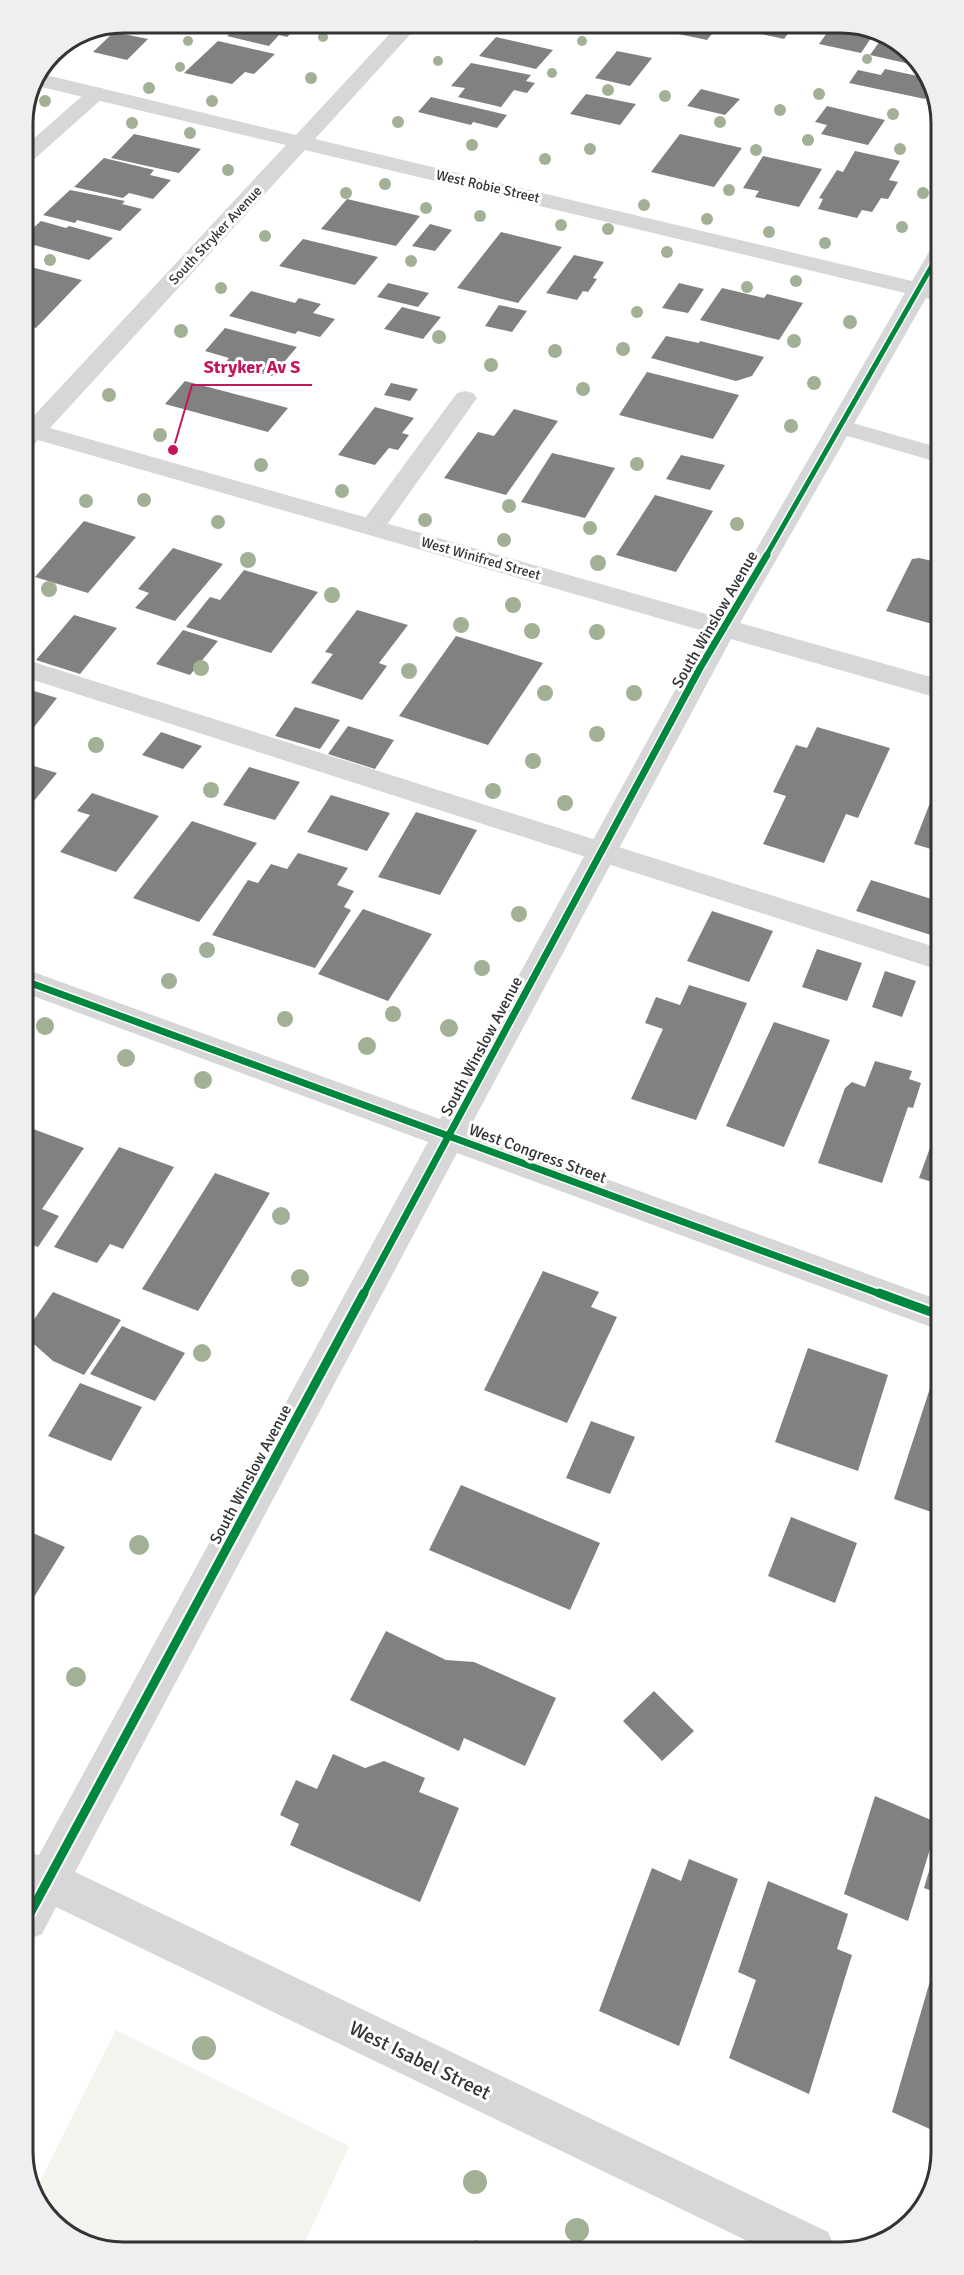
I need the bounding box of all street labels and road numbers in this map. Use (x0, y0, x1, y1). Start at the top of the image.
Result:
street label: West Robie Street (434, 166, 541, 207)
street label: South Stryker Avenue (165, 182, 266, 288)
street label: West Winifred Street (419, 533, 543, 584)
street label: South Winslow Avenue (667, 547, 762, 692)
street label: South Winslow Avenue (437, 973, 527, 1120)
street label: West Congress Street (466, 1120, 610, 1188)
street label: South Winslow Avenue (206, 1401, 296, 1548)
street label: West Isabel Street (345, 2015, 495, 2105)

